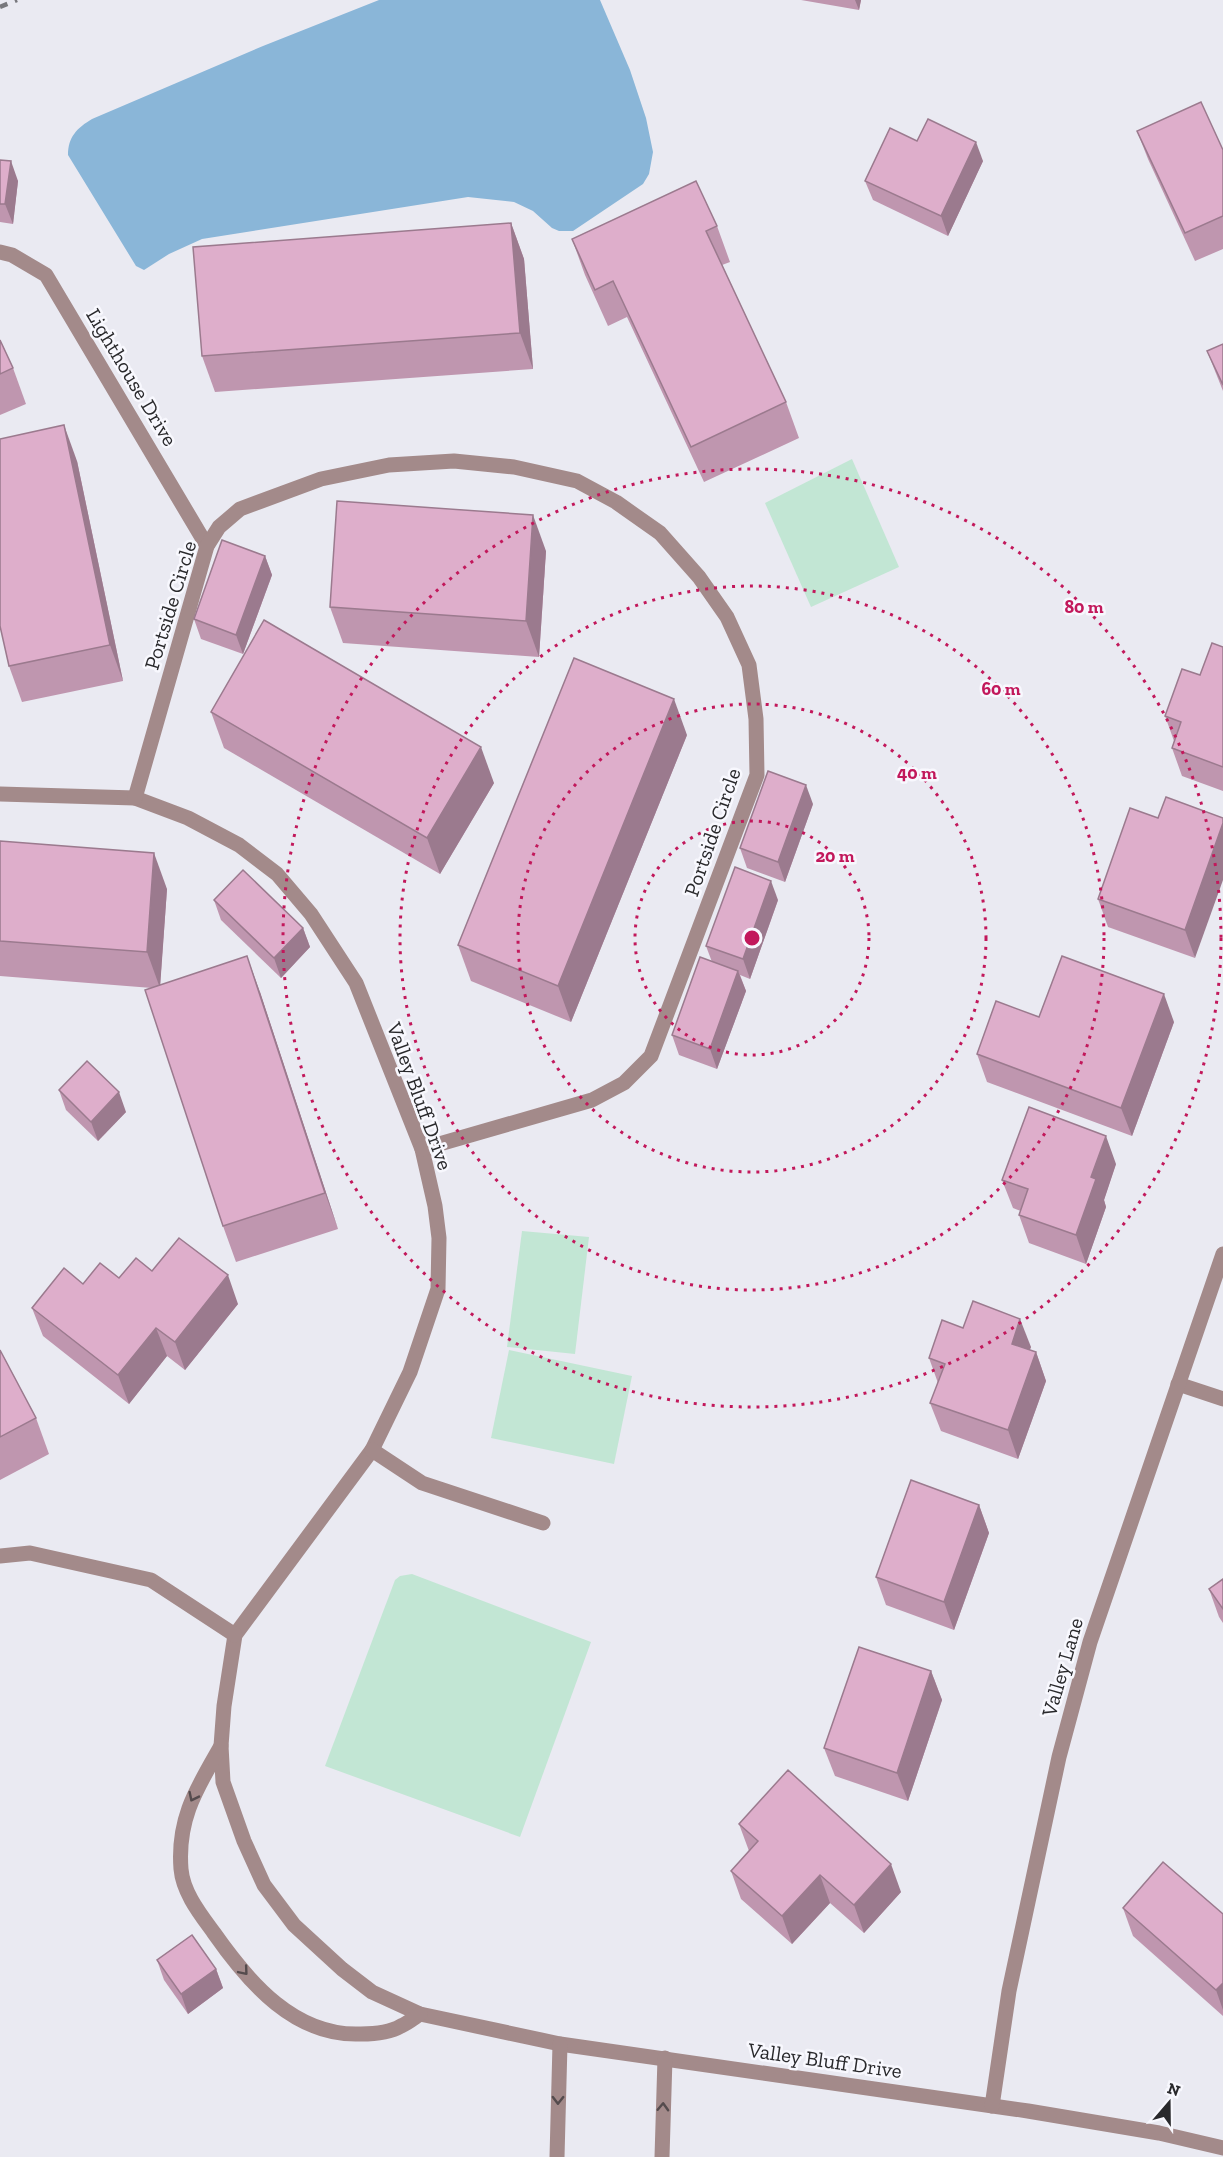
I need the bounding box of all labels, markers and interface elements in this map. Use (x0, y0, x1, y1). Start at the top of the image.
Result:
street label: Lighthouse Drive (81, 304, 183, 450)
street label: Portside Circle (139, 537, 202, 673)
text: 80 m (1064, 596, 1104, 618)
text: 60 m (981, 678, 1021, 700)
text: 40 m (897, 762, 937, 784)
street label: Portside Circle (678, 765, 746, 899)
text: 20 m (815, 845, 855, 867)
centre of rings (742, 928, 762, 948)
street label: Valley Bluff Drive (381, 1018, 458, 1173)
street label: Valley Lane (1036, 1615, 1088, 1720)
one-way arrow (189, 1790, 200, 1801)
one-way arrow (236, 1964, 247, 1975)
street label: Valley Bluff Drive (745, 2037, 904, 2083)
north arrow (1139, 2073, 1199, 2133)
text: N (1165, 2078, 1183, 2100)
one-way arrow (552, 2096, 565, 2105)
one-way arrow (657, 2103, 670, 2112)

